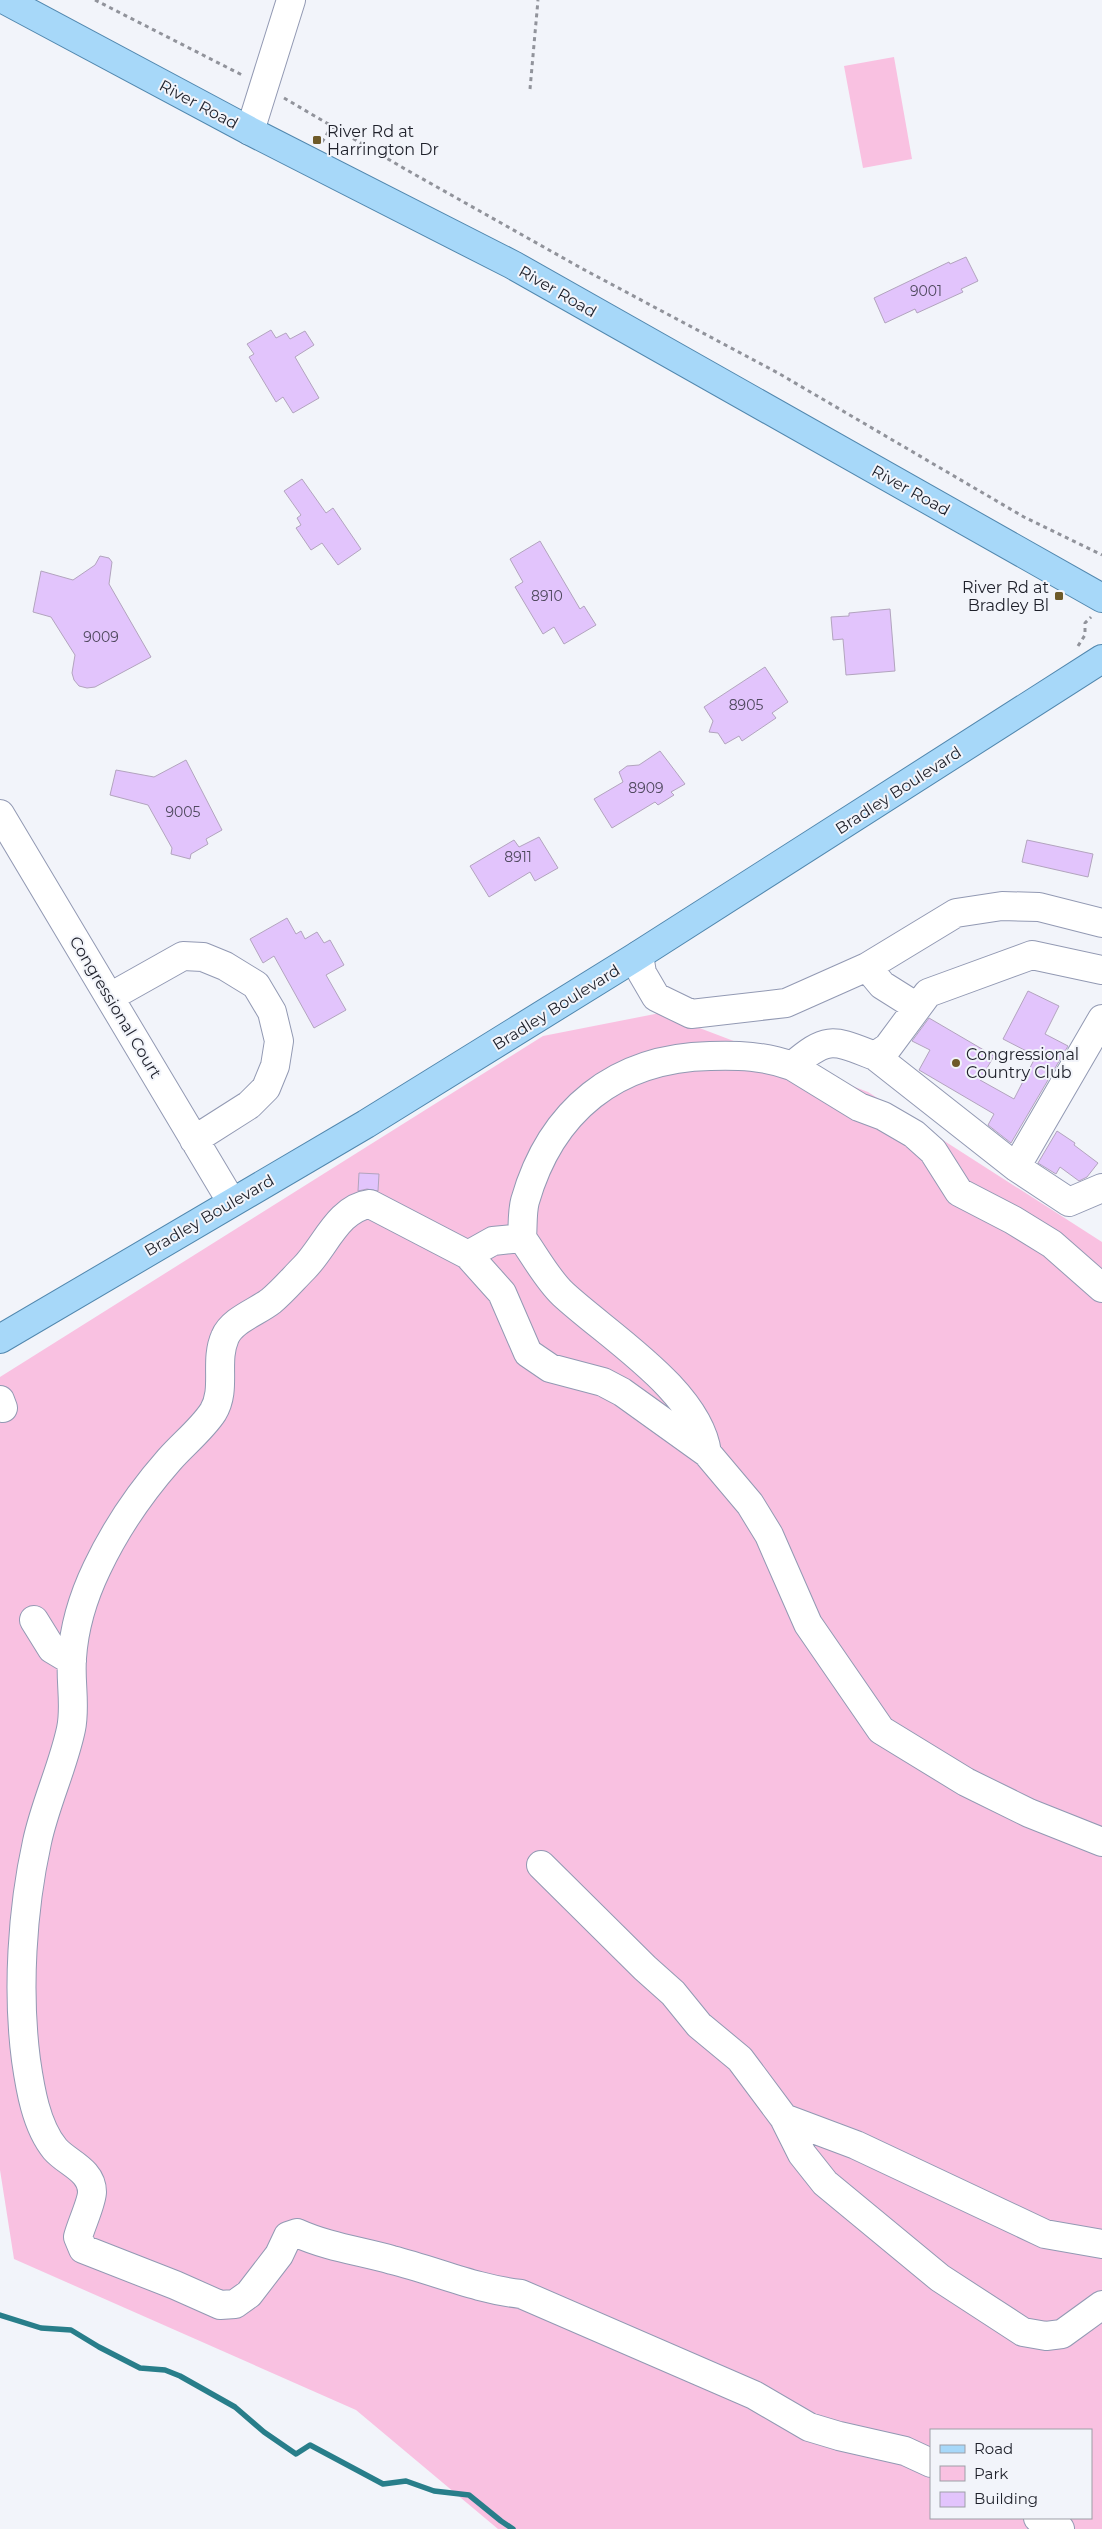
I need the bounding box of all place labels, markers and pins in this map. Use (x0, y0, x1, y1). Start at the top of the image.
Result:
place label: River Rd at Harrington Dr (327, 122, 439, 159)
marker: River Rd at Harrington Dr (311, 134, 323, 146)
place label: River Rd at Bradley Bl (962, 578, 1049, 615)
marker: River Rd at Bradley Bl (1053, 590, 1065, 602)
place label: Congressional Country Club (966, 1045, 1079, 1082)
marker: Congressional Country Club (950, 1057, 962, 1069)

